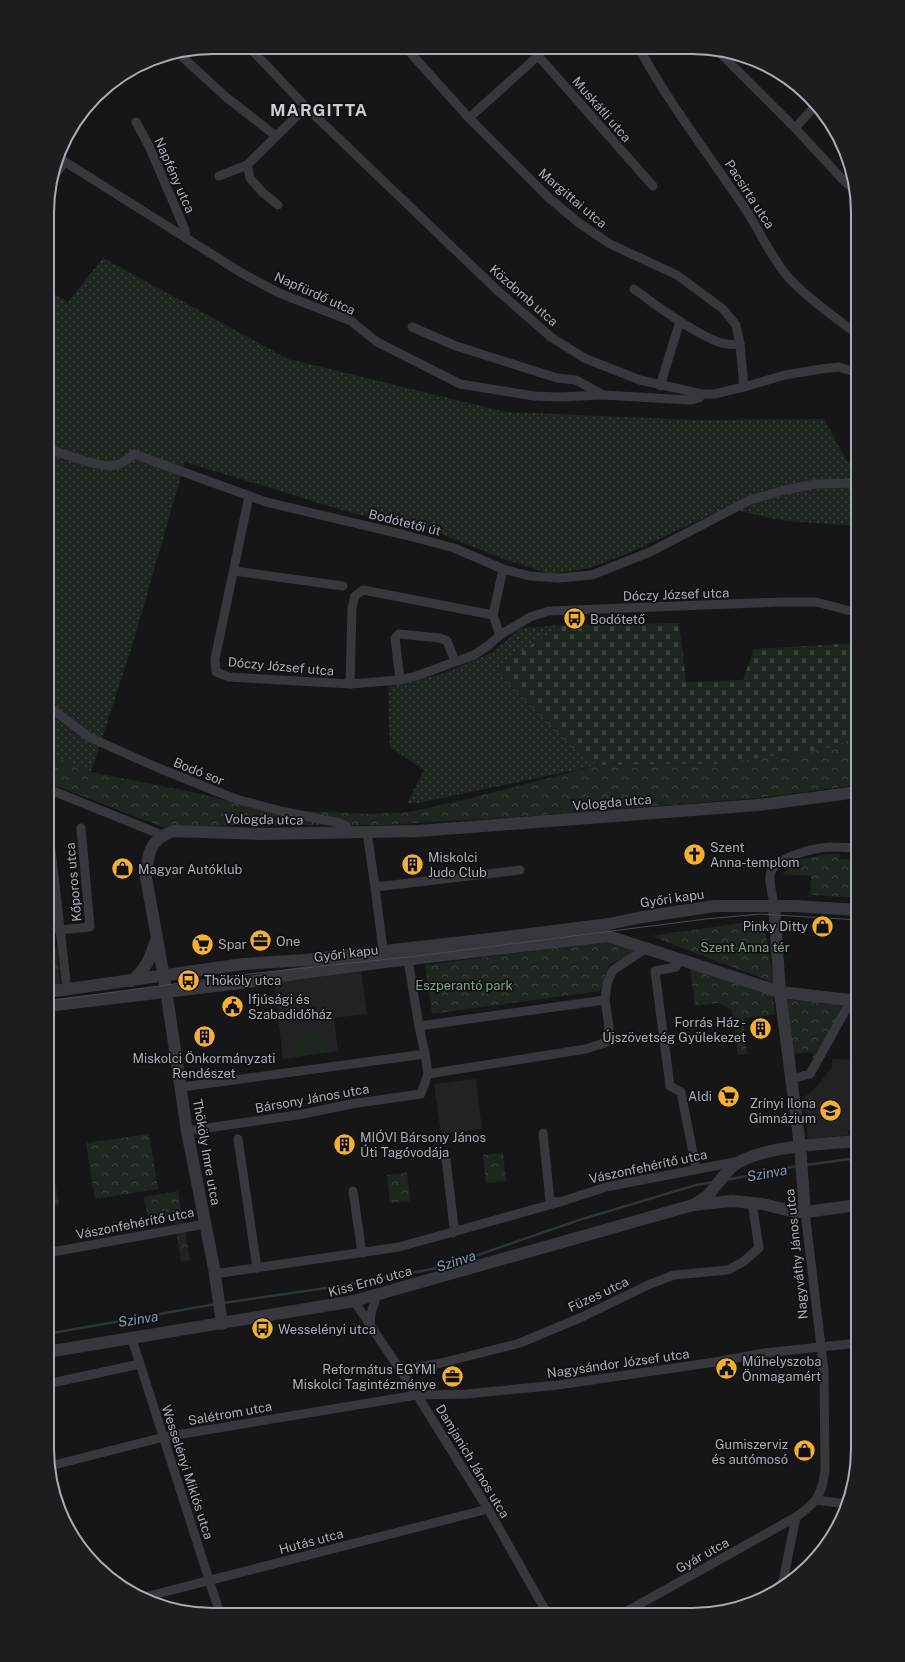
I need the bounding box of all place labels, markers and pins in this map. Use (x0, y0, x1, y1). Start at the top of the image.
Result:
bus stop icon: Bodótető (561, 606, 587, 632)
place label: Bodótető (590, 612, 645, 627)
place label: Szent Anna-templom (710, 840, 800, 870)
church icon: Szent Anna-templom (682, 841, 708, 867)
place label: Miskolci Judo Club (428, 850, 487, 880)
building icon: Miskolci Judo Club (399, 851, 425, 877)
shop icon: Magyar Autóklub (109, 856, 135, 882)
place label: Magyar Autóklub (138, 862, 243, 877)
shop icon: Pinky Ditty (810, 913, 836, 939)
place label: Pinky Ditty (743, 919, 808, 934)
office icon: One (248, 928, 274, 954)
supermarket icon: Spar (189, 931, 215, 957)
place label: One (276, 934, 300, 949)
place label: Spar (218, 937, 247, 952)
bus stop icon: Thököly utca (175, 967, 201, 993)
place label: Thököly utca (204, 973, 281, 988)
place label: Ifjúsági és Szabadidőház (248, 992, 332, 1022)
public building icon: Ifjúsági és Szabadidőház (220, 993, 246, 1019)
place label: Forrás Ház - Újszövetség Gyülekezet (602, 1015, 746, 1045)
building icon: Forrás Ház - Újszövetség Gyülekezet (748, 1016, 774, 1042)
building icon: Miskolci Önkormányzati Rendészet (191, 1023, 217, 1049)
place label: Miskolci Önkormányzati Rendészet (132, 1051, 276, 1081)
supermarket icon: Aldi (715, 1083, 741, 1109)
place label: Aldi (688, 1089, 712, 1104)
place label: Zrínyi Ilona Gimnázium (749, 1096, 816, 1126)
school or university icon: Zrínyi Ilona Gimnázium (818, 1097, 844, 1123)
place label: MIÓVI Bársony János Úti Tagóvodája (360, 1129, 486, 1160)
building icon: MIÓVI Bársony János Úti Tagóvodája (332, 1131, 358, 1157)
bus stop icon: Wesselényi utca (249, 1316, 275, 1342)
place label: Wesselényi utca (278, 1322, 376, 1337)
place label: Műhelyszoba Önmagamért (742, 1354, 821, 1384)
public building icon: Műhelyszoba Önmagamért (713, 1355, 739, 1381)
place label: Református EGYMI Miskolci Tagintézménye (292, 1362, 436, 1392)
office icon: Református EGYMI Miskolci Tagintézménye (439, 1363, 465, 1389)
place label: Gumiszerviz és autómosó (712, 1437, 788, 1467)
shop icon: Gumiszerviz és autómosó (791, 1438, 817, 1464)

